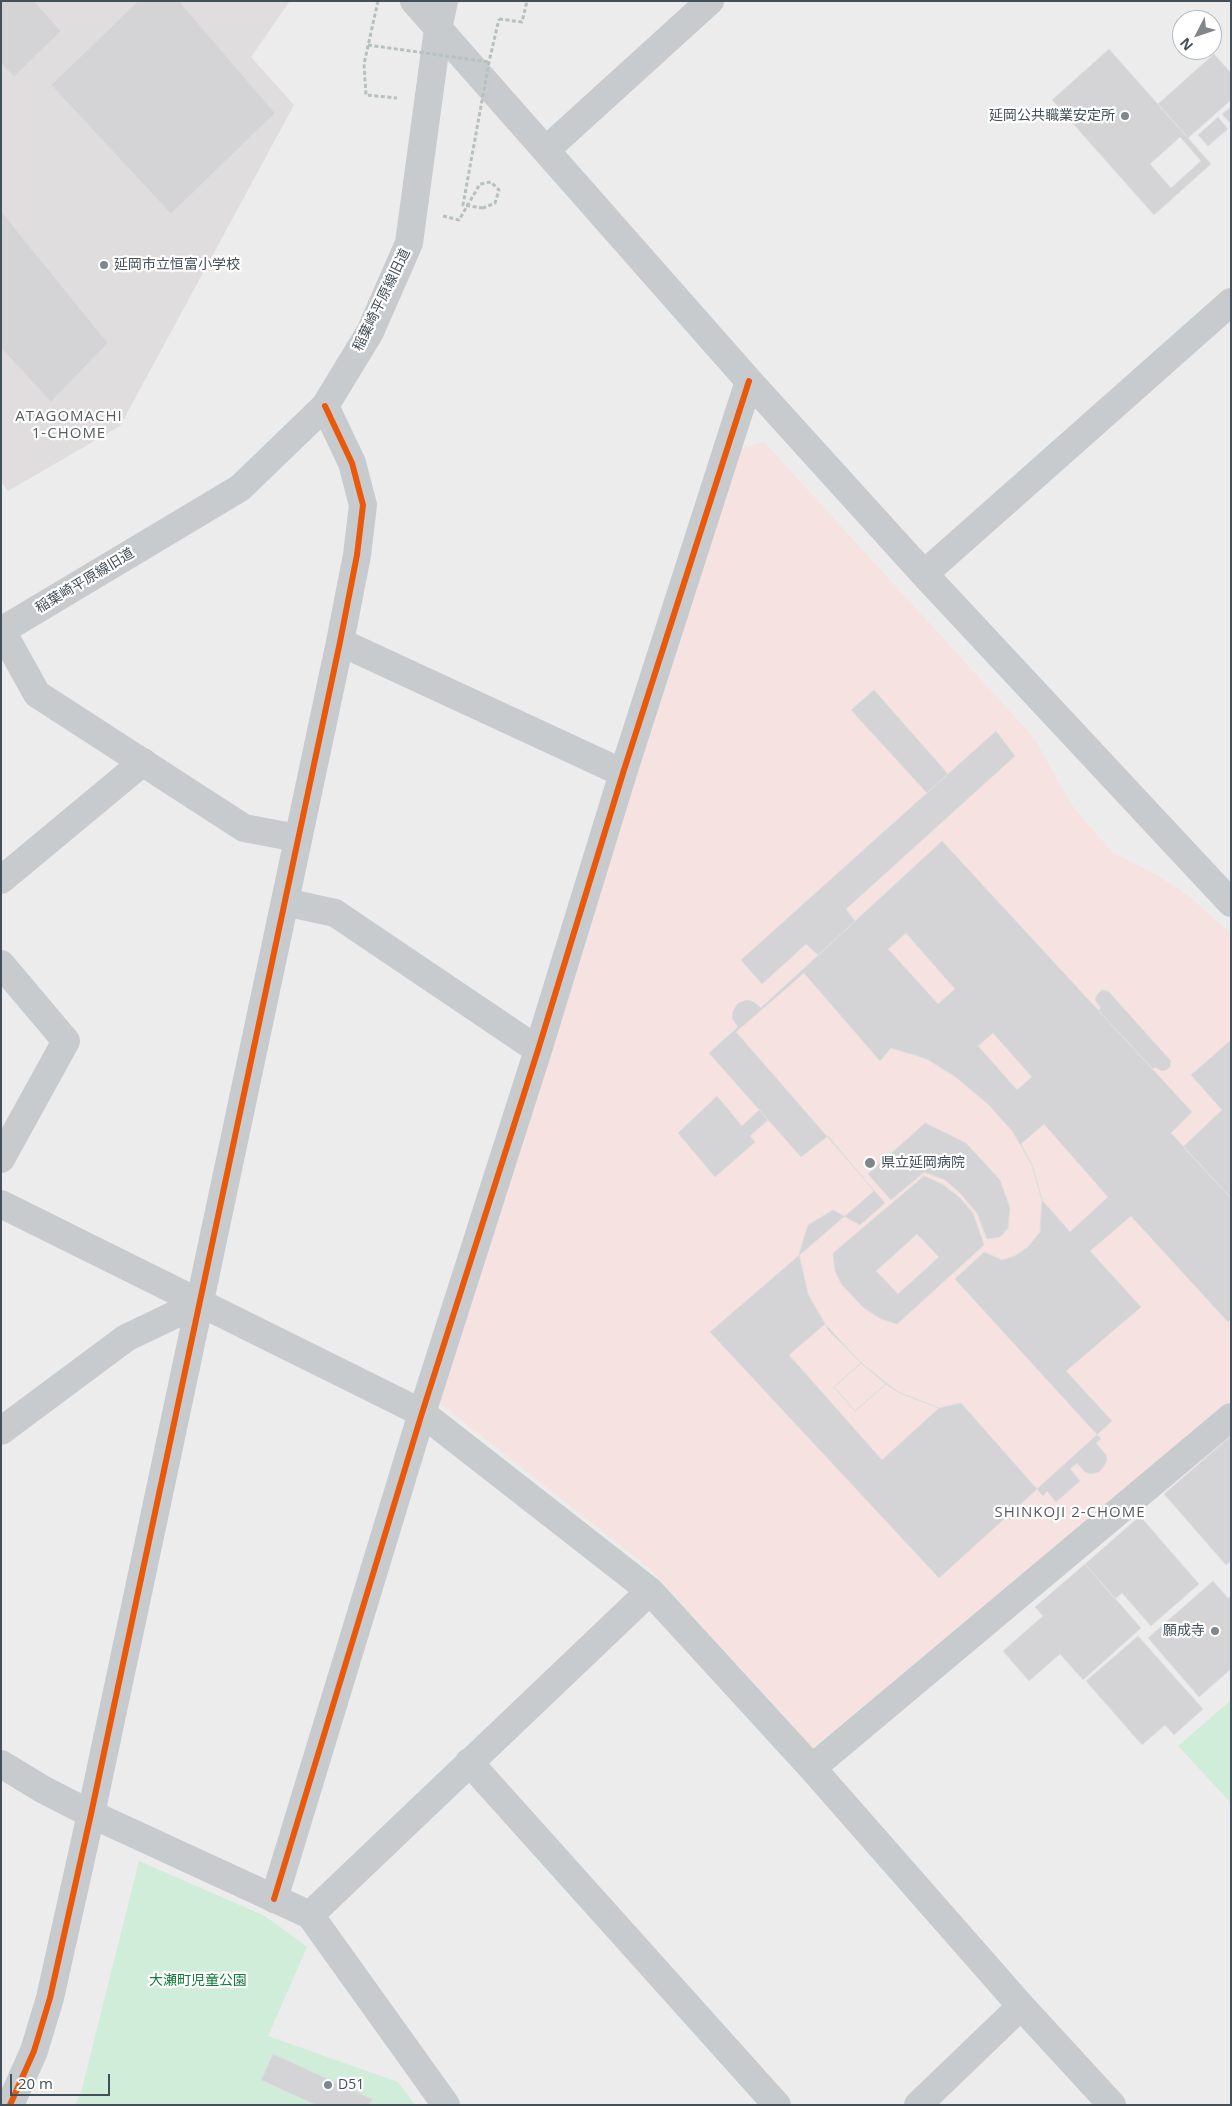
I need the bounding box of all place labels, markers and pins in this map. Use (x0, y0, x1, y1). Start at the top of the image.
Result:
place label: 延岡公共職業安定所 (989, 108, 1115, 124)
marker: 延岡公共職業安定所 (1119, 110, 1131, 122)
place label: 延岡市立恒富小学校 (114, 257, 240, 273)
marker: 延岡市立恒富小学校 (98, 259, 110, 271)
place label: 県立延岡病院 (881, 1155, 965, 1171)
marker: 県立延岡病院 (863, 1156, 877, 1170)
place label: 願成寺 (1163, 1623, 1205, 1639)
marker: 願成寺 (1209, 1625, 1221, 1637)
place label: D51 (338, 2077, 364, 2093)
marker: D51 (322, 2079, 334, 2091)

